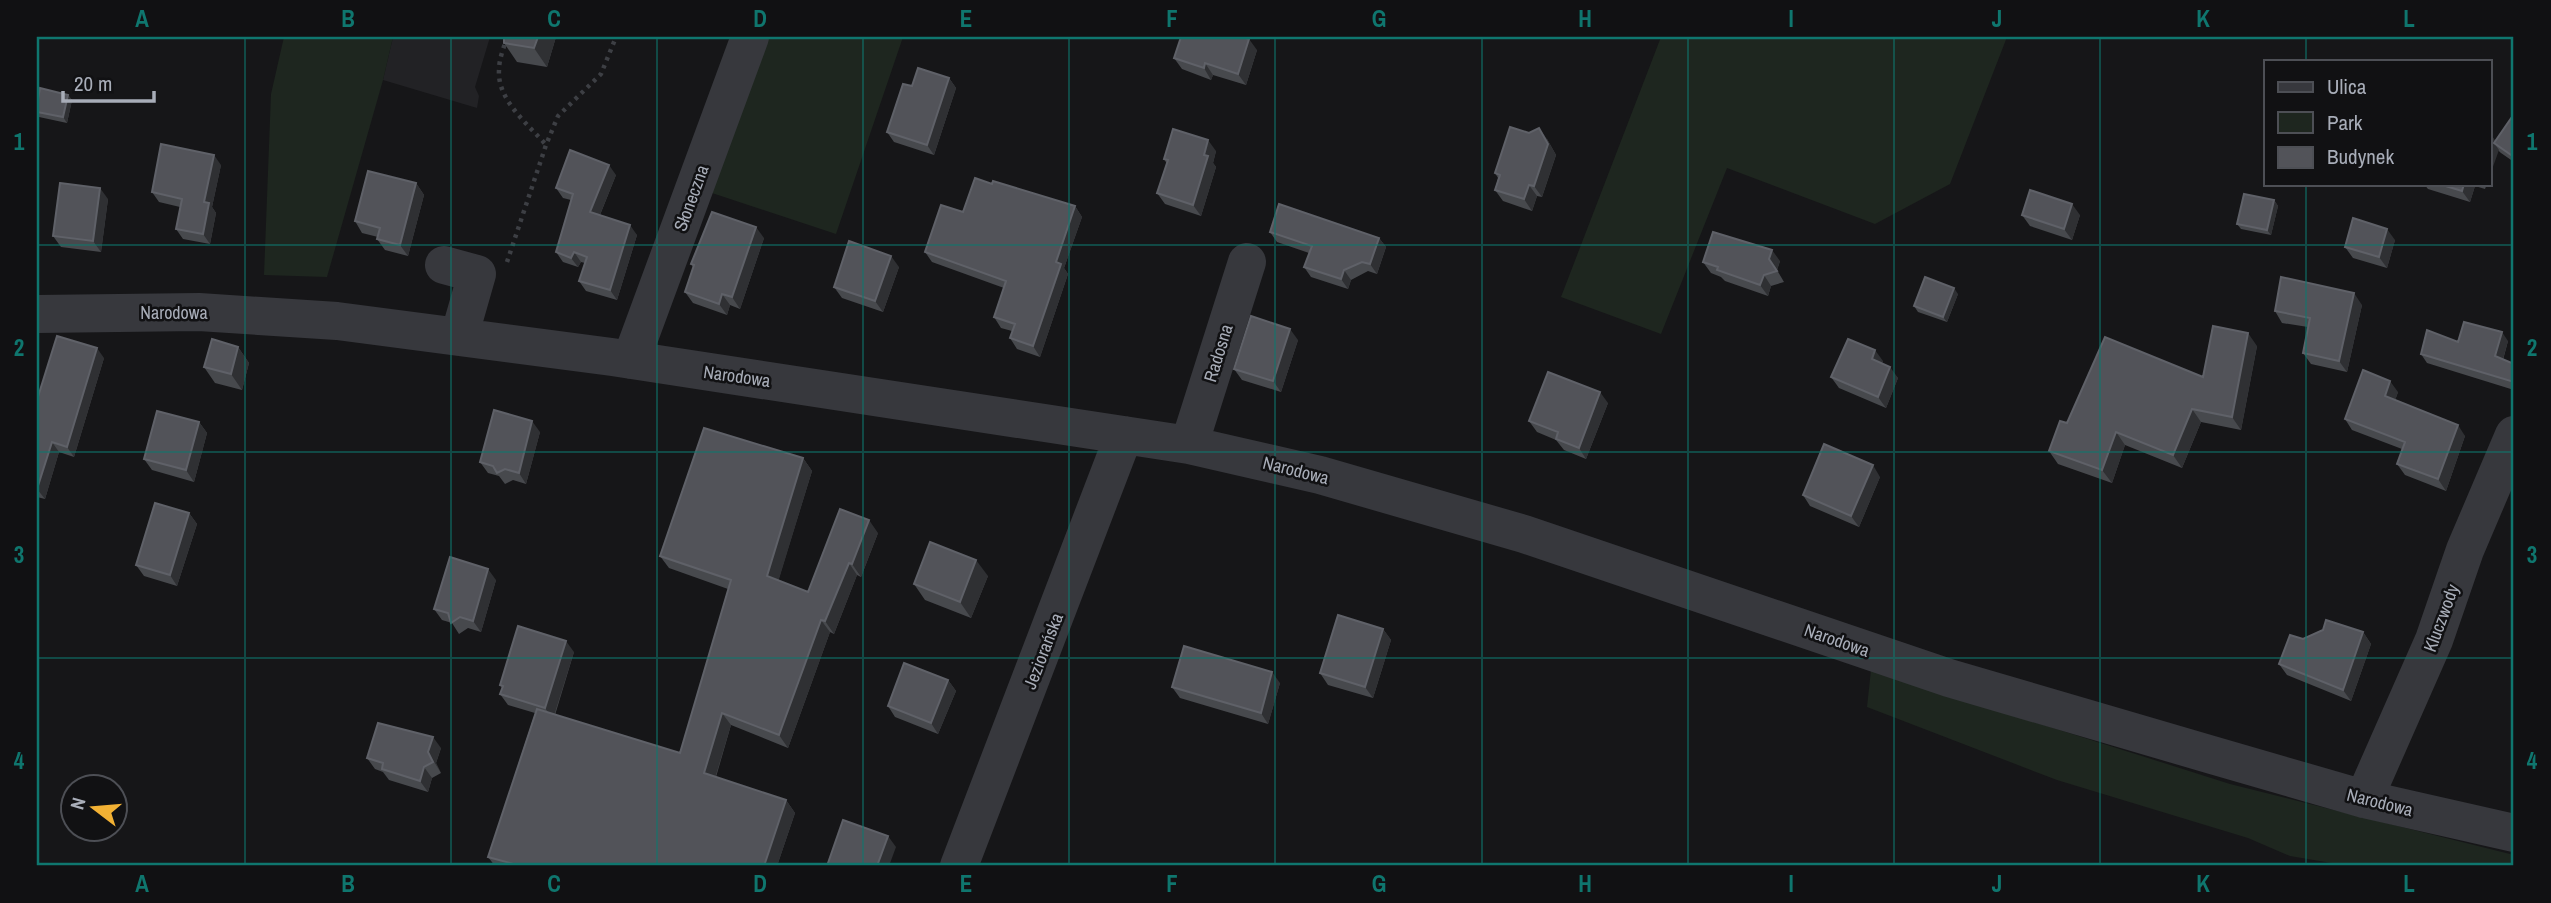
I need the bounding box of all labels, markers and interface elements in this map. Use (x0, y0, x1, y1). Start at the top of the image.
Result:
text: A (135, 3, 149, 34)
text: B (341, 3, 355, 34)
text: C (547, 3, 561, 34)
text: D (753, 3, 767, 34)
text: E (960, 3, 972, 34)
text: F (1166, 3, 1178, 34)
text: G (1372, 3, 1386, 34)
text: H (1578, 3, 1592, 34)
text: I (1788, 3, 1794, 34)
text: J (1992, 3, 2002, 34)
text: K (2196, 3, 2210, 34)
text: L (2403, 3, 2415, 34)
scale bar (63, 60, 154, 104)
legend (2264, 60, 2492, 186)
text: 20 m (74, 69, 112, 98)
text: Ulica (2327, 72, 2367, 101)
text: Park (2327, 108, 2363, 137)
text: 1 (14, 126, 25, 157)
text: 1 (2527, 126, 2538, 157)
text: Budynek (2327, 142, 2394, 171)
street label: Słoneczna (667, 161, 715, 235)
street label: Narodowa (140, 300, 208, 325)
street label: Radosna (1197, 321, 1239, 385)
text: 2 (14, 332, 24, 363)
text: 2 (2527, 332, 2537, 363)
street label: Narodowa (702, 359, 772, 393)
street label: Narodowa (1260, 450, 1332, 490)
text: 3 (14, 539, 24, 570)
text: 3 (2527, 539, 2537, 570)
street label: Kluczwody (2417, 580, 2465, 655)
street label: Jeziorańska (1017, 609, 1069, 693)
street label: Narodowa (1801, 617, 1873, 663)
text: 4 (14, 745, 25, 776)
text: 4 (2527, 745, 2538, 776)
north arrow (60, 774, 130, 844)
street label: Narodowa (2344, 782, 2416, 822)
text: N (64, 794, 92, 812)
text: A (135, 868, 149, 899)
text: B (341, 868, 355, 899)
text: C (547, 868, 561, 899)
text: D (753, 868, 767, 899)
text: E (960, 868, 972, 899)
text: F (1166, 868, 1178, 899)
text: G (1372, 868, 1386, 899)
text: H (1578, 868, 1592, 899)
text: I (1788, 868, 1794, 899)
text: J (1992, 868, 2002, 899)
text: K (2196, 868, 2210, 899)
text: L (2403, 868, 2415, 899)

